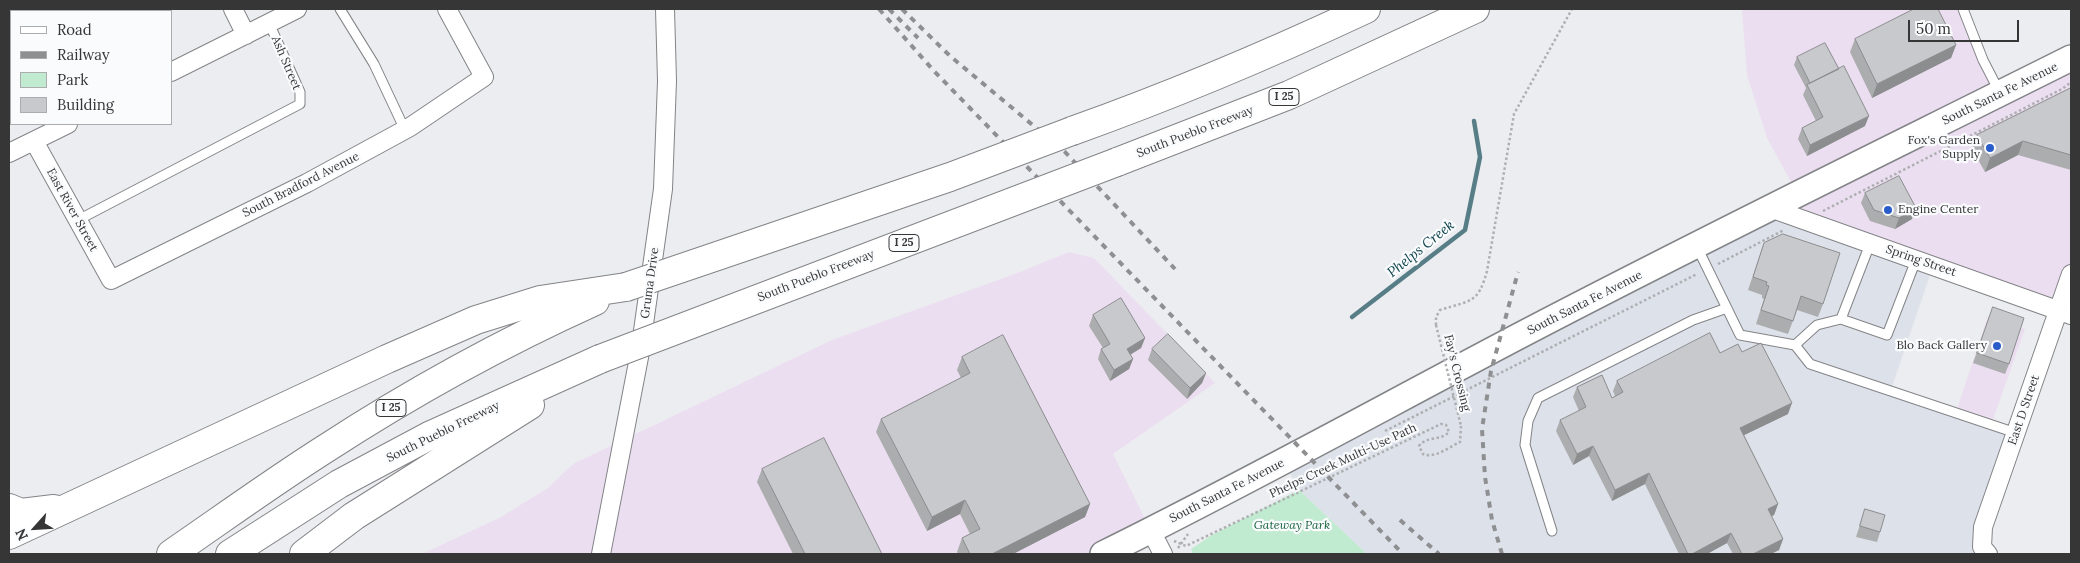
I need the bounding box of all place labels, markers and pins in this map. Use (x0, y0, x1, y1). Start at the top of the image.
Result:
place label: Fox's Garden Supply (1908, 134, 1980, 162)
marker: Fox's Garden Supply (1984, 142, 1996, 154)
place label: Engine Center (1898, 203, 1978, 217)
marker: Engine Center (1882, 204, 1894, 216)
place label: Blo Back Gallery (1896, 339, 1987, 353)
marker: Blo Back Gallery (1991, 340, 2003, 352)

